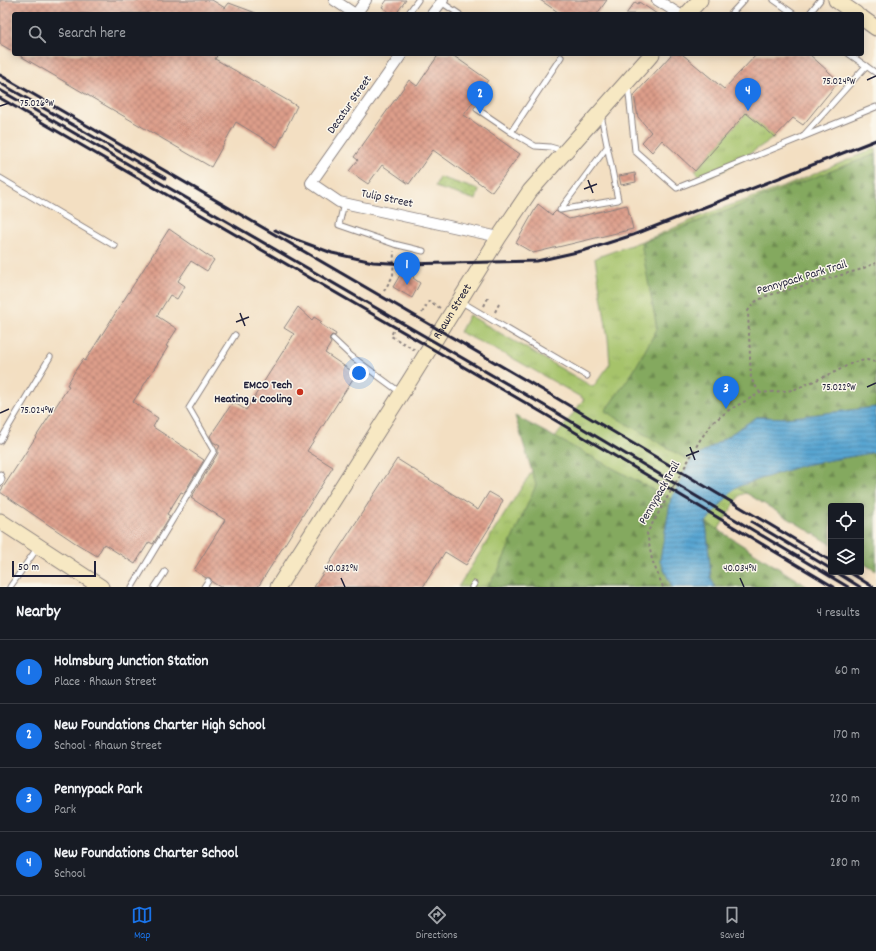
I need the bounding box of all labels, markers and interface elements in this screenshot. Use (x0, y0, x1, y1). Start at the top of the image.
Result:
search box (12, 12, 864, 56)
icon: search (26, 23, 48, 45)
text: Search here (58, 23, 126, 45)
street label: Decatur Street (324, 72, 377, 138)
text: 75.024°W (822, 75, 856, 89)
pin: 4 (735, 78, 761, 111)
pin: 2 (467, 81, 493, 114)
text: 75.026°W (20, 97, 54, 111)
street label: Tulip Street (360, 185, 415, 213)
pin: 1 (394, 252, 420, 285)
street label: Pennypack Park Trail (755, 256, 849, 300)
street label: Rhawn Street (429, 280, 476, 343)
your location (349, 363, 369, 383)
pin: 3 (713, 376, 739, 409)
place label: EMCO Tech Heating & Cooling (214, 377, 292, 408)
text: 75.022°W (822, 381, 856, 395)
marker: EMCO Tech Heating & Cooling (295, 387, 305, 397)
text: 75.024°W (20, 404, 54, 418)
street label: Pennypack Trail (635, 458, 685, 528)
map controls (828, 503, 864, 575)
button: locate (828, 503, 864, 539)
button: layers (828, 539, 864, 575)
scale bar (12, 559, 96, 578)
text: 50 m (18, 560, 39, 576)
text: 40.032°N (324, 562, 358, 576)
text: 40.034°N (723, 562, 757, 576)
text: Nearby (16, 601, 60, 625)
text: 4 results (817, 604, 860, 623)
text: Holmsburg Junction Station (54, 651, 208, 673)
text: 1 (28, 662, 30, 681)
text: 60 m (835, 662, 860, 681)
text: Place · Rhawn Street (54, 673, 156, 692)
text: New Foundations Charter High School (54, 715, 265, 737)
text: 2 (26, 726, 32, 745)
text: 170 m (833, 726, 860, 745)
text: School · Rhawn Street (54, 737, 162, 756)
text: Pennypack Park (54, 779, 142, 801)
text: 3 (26, 790, 32, 809)
text: 220 m (830, 790, 860, 809)
text: Park (54, 801, 76, 820)
text: New Foundations Charter School (54, 843, 238, 865)
text: 4 (26, 854, 32, 873)
text: 280 m (830, 854, 860, 873)
text: School (54, 865, 86, 884)
tab: Map (131, 904, 153, 944)
tab: Directions (416, 904, 458, 944)
tab: Saved (720, 904, 745, 944)

